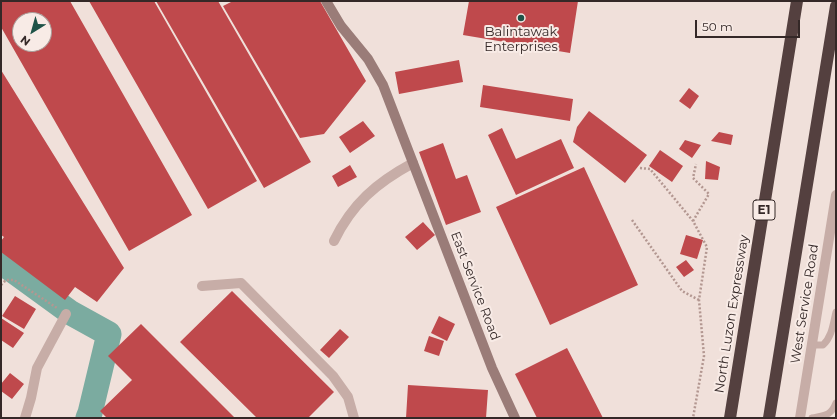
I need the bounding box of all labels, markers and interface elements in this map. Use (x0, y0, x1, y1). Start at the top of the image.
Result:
north arrow (12, 12, 52, 52)
scale bar (697, 12, 802, 38)
marker: Balintawak Enterprises (516, 13, 526, 23)
text: 50 m (702, 19, 733, 34)
place label: Balintawak Enterprises (484, 24, 558, 55)
text: N (18, 33, 33, 49)
road number: E1 (753, 200, 775, 220)
street label: East Service Road (447, 229, 503, 343)
street label: North Luzon Expressway (712, 234, 752, 394)
street label: West Service Road (788, 243, 822, 365)

